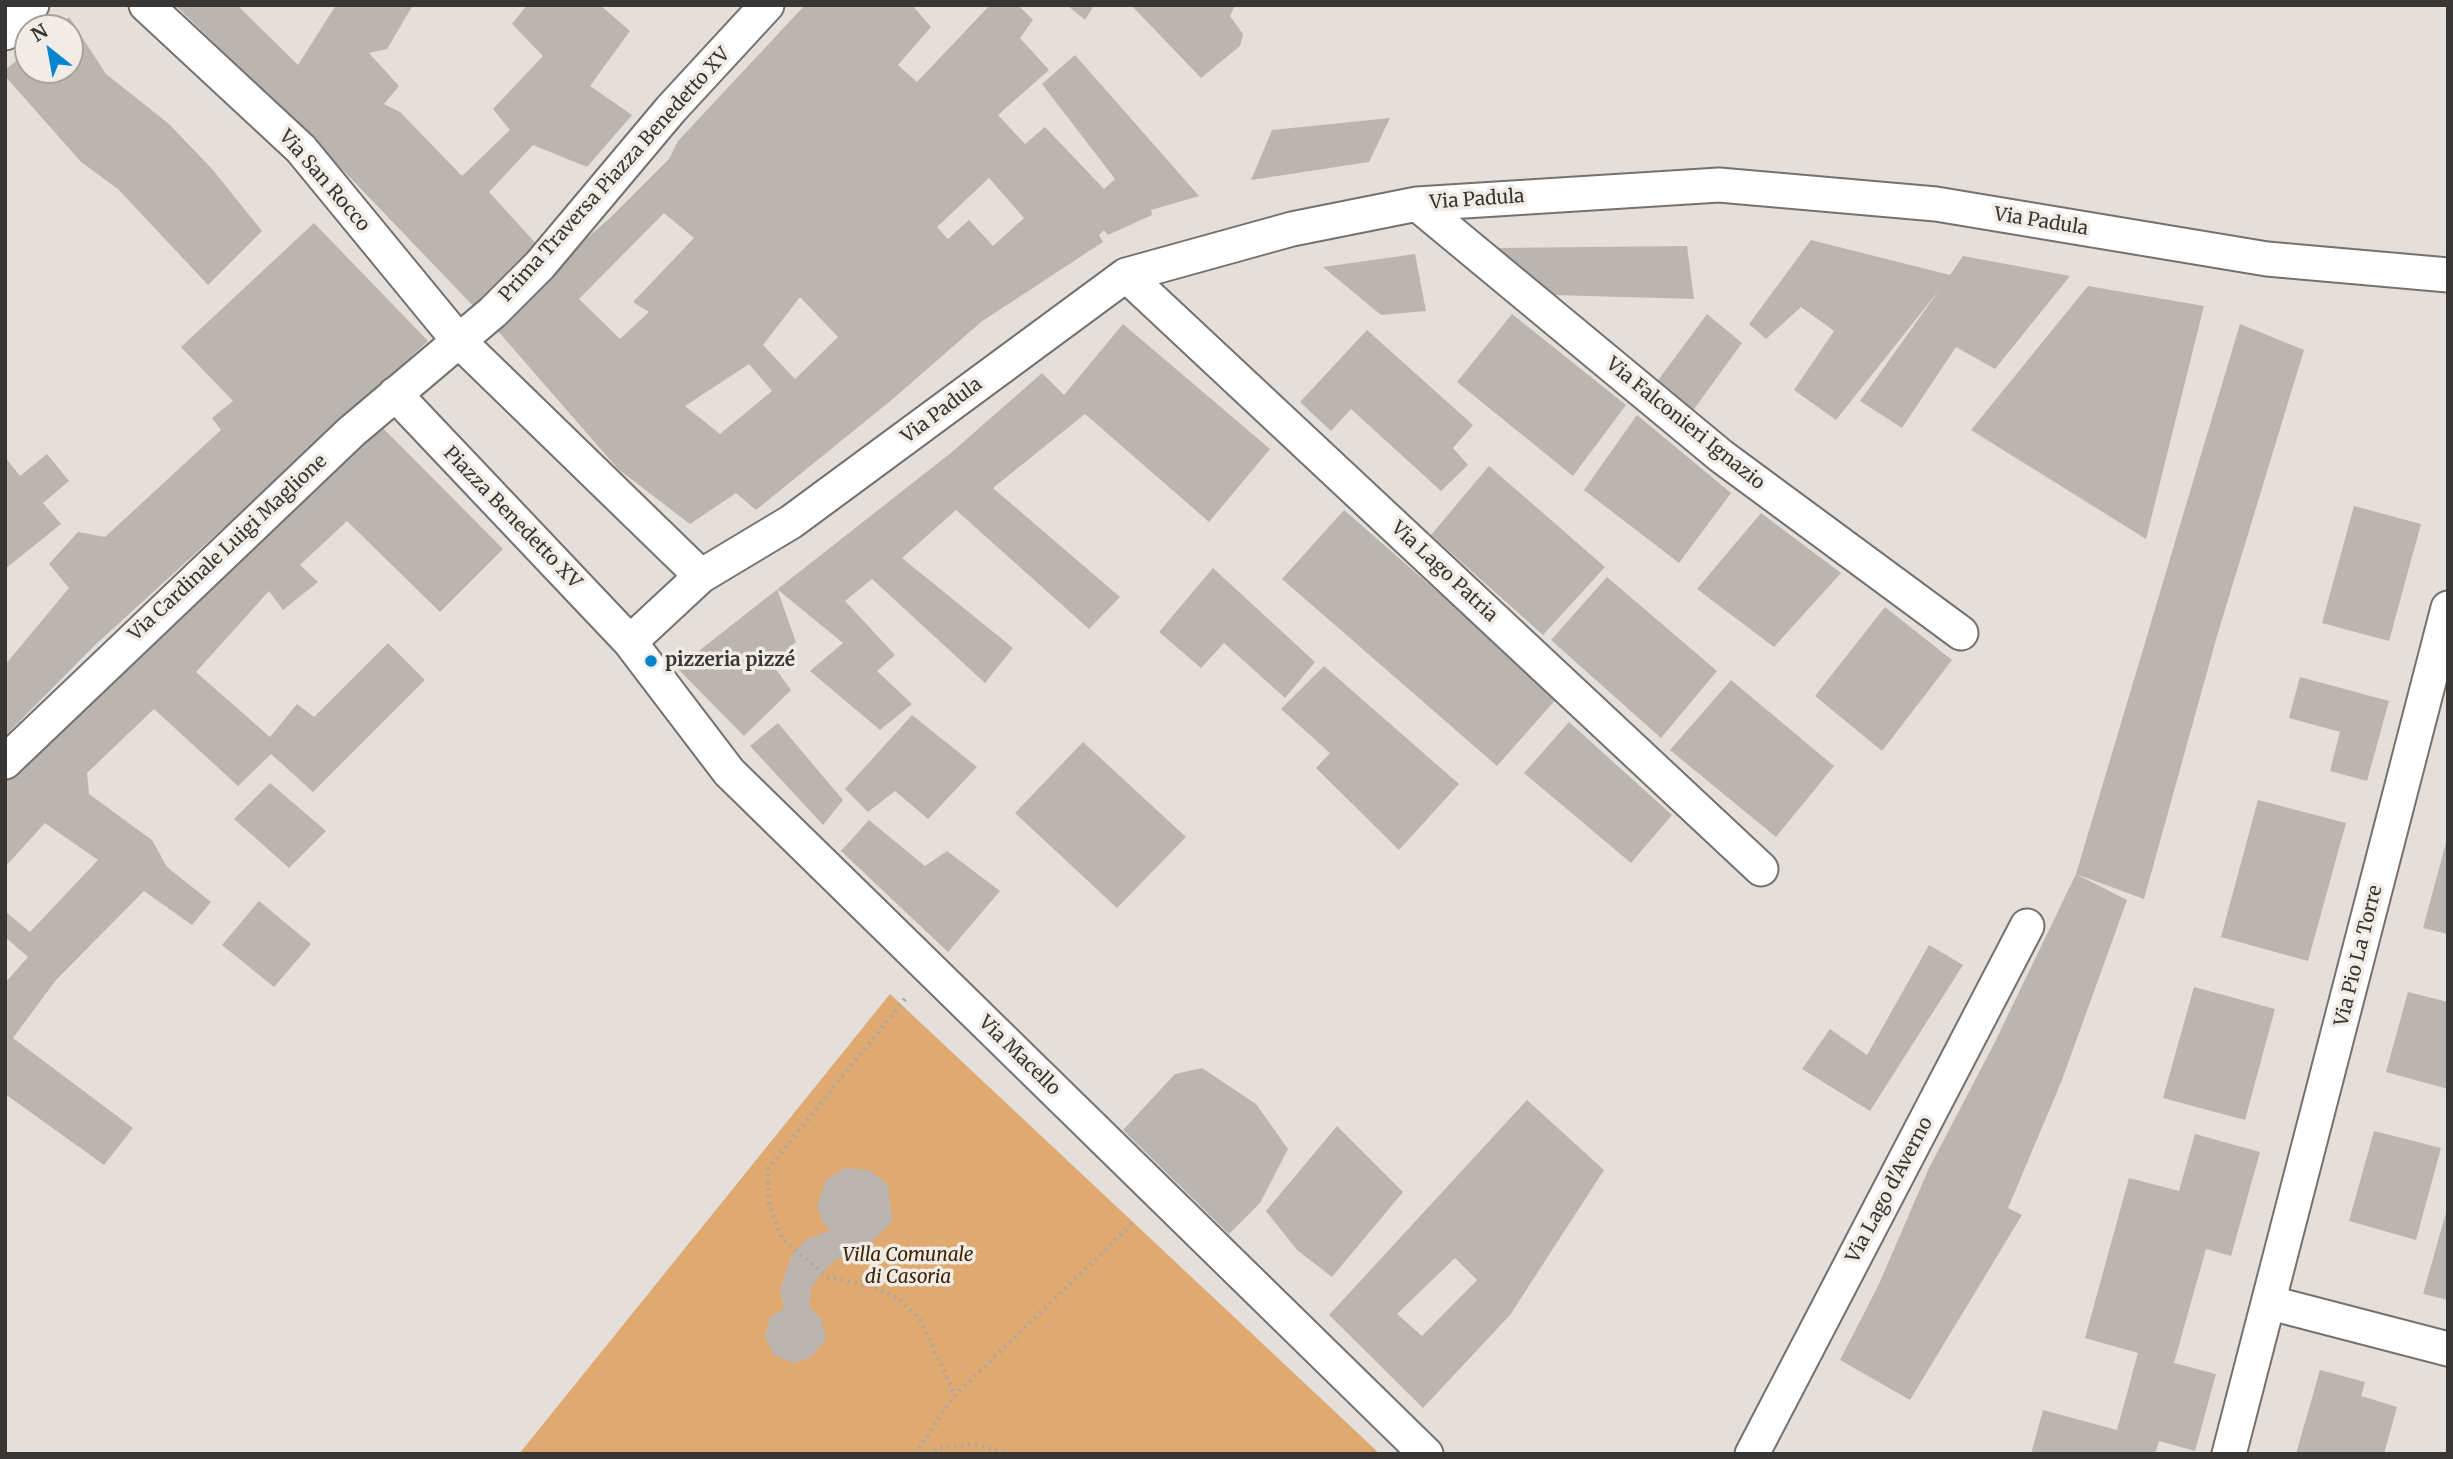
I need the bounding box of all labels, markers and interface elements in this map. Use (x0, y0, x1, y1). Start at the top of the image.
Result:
north arrow (14, 14, 84, 84)
text: N (27, 19, 52, 47)
street label: Prima Traversa Piazza Benedetto XV (495, 43, 735, 307)
street label: Via San Rocco (274, 126, 374, 236)
street label: Via Padula (1429, 185, 1525, 215)
street label: Via Padula (1992, 203, 2090, 241)
street label: Via Falconieri Ignazio (1601, 353, 1769, 495)
street label: Via Padula (897, 373, 987, 449)
street label: Piazza Benedetto XV (438, 442, 586, 594)
street label: Via Cardinale Luigi Maglione (124, 450, 332, 646)
street label: Via Lago Patria (1386, 517, 1502, 627)
place label: pizzeria pizzé (665, 650, 795, 672)
marker: pizzeria pizzé (643, 653, 659, 669)
street label: Via Pio La Torre (2330, 883, 2388, 1029)
street label: Via Macello (973, 1012, 1065, 1100)
street label: Via Lago d'Averno (1842, 1113, 1938, 1267)
park label: Villa Comunale di Casoria (843, 1245, 973, 1289)

